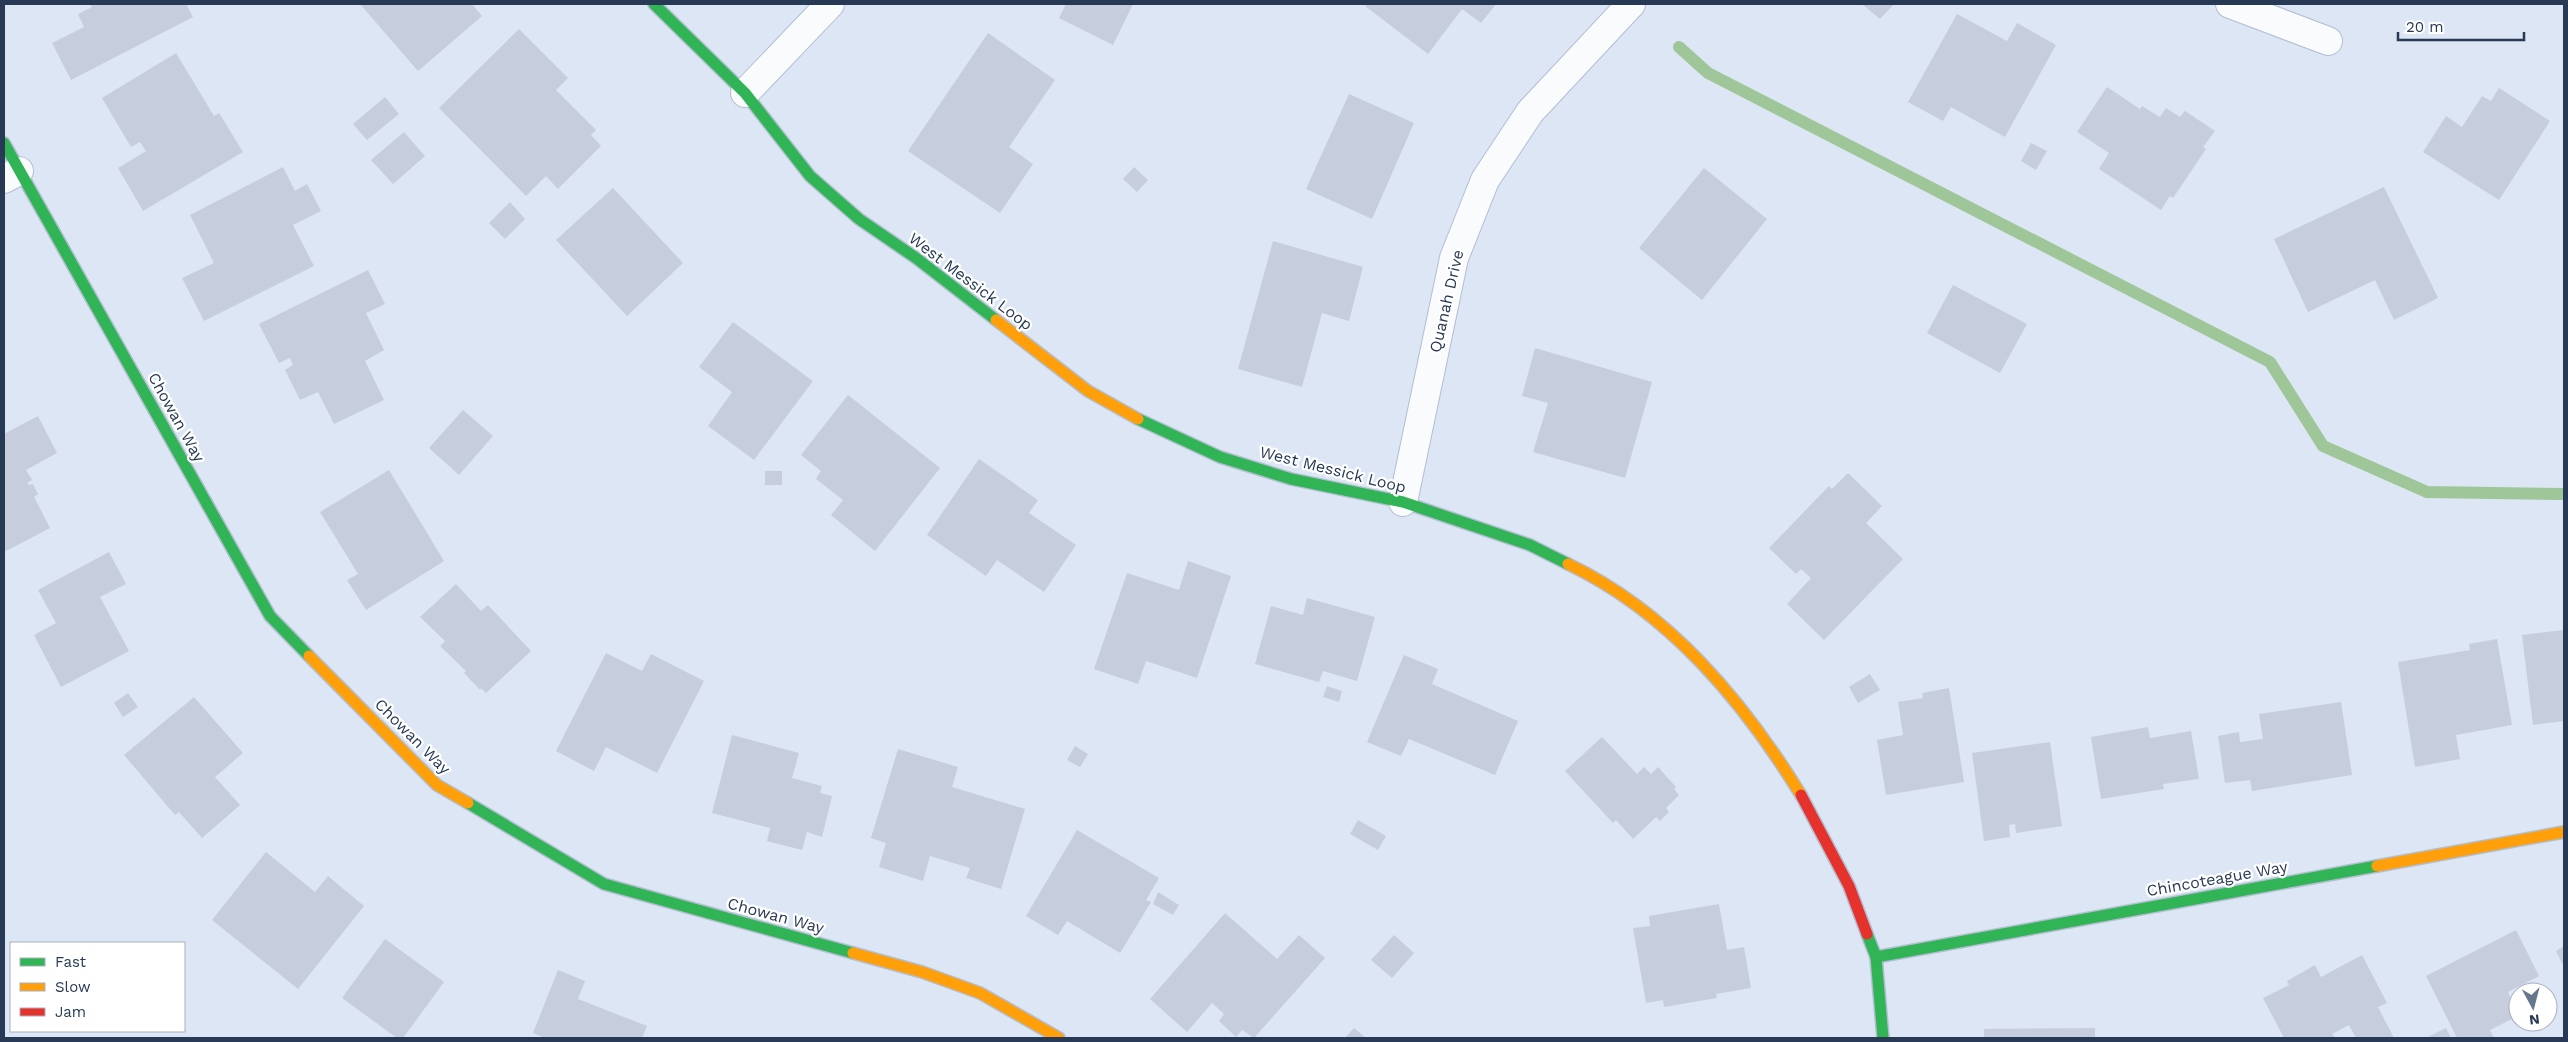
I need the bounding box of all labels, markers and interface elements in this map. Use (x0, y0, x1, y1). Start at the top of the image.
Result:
scale bar (2398, 10, 2524, 42)
text: 20 m (2406, 18, 2444, 36)
street label: West Messick Loop (905, 229, 1036, 334)
street label: Quanah Drive (1425, 248, 1468, 354)
street label: Chowan Way (144, 369, 209, 466)
street label: West Messick Loop (1258, 442, 1408, 497)
street label: Chowan Way (371, 695, 455, 779)
street label: Chincoteague Way (2145, 857, 2290, 900)
street label: Chowan Way (726, 893, 827, 938)
legend (10, 942, 185, 1032)
text: Fast (55, 953, 87, 971)
text: Slow (55, 978, 91, 996)
north arrow (2508, 982, 2558, 1032)
text: Jam (55, 1003, 86, 1021)
text: N (2528, 1011, 2541, 1028)

